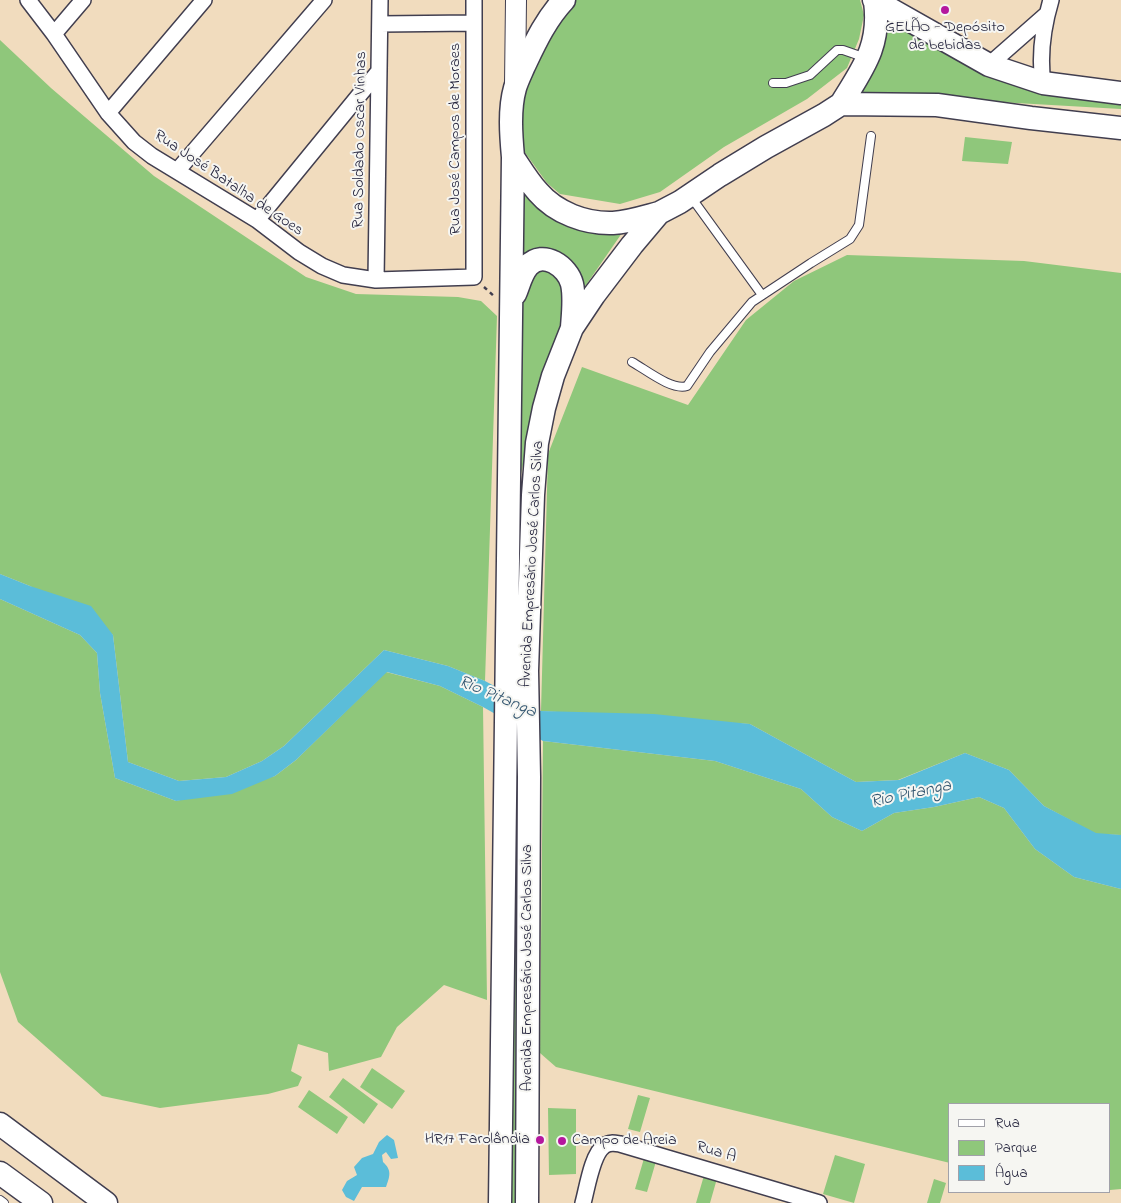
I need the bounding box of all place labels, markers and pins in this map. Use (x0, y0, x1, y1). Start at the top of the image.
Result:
marker: GELÃO - Depósito de bebidas (939, 4, 951, 16)
place label: GELÃO - Depósito de bebidas (885, 18, 1005, 56)
place label: HR17 Farolândia (425, 1130, 530, 1150)
place label: Campo de Areia (572, 1131, 677, 1151)
marker: HR17 Farolândia (534, 1134, 546, 1146)
marker: Campo de Areia (556, 1135, 568, 1147)

